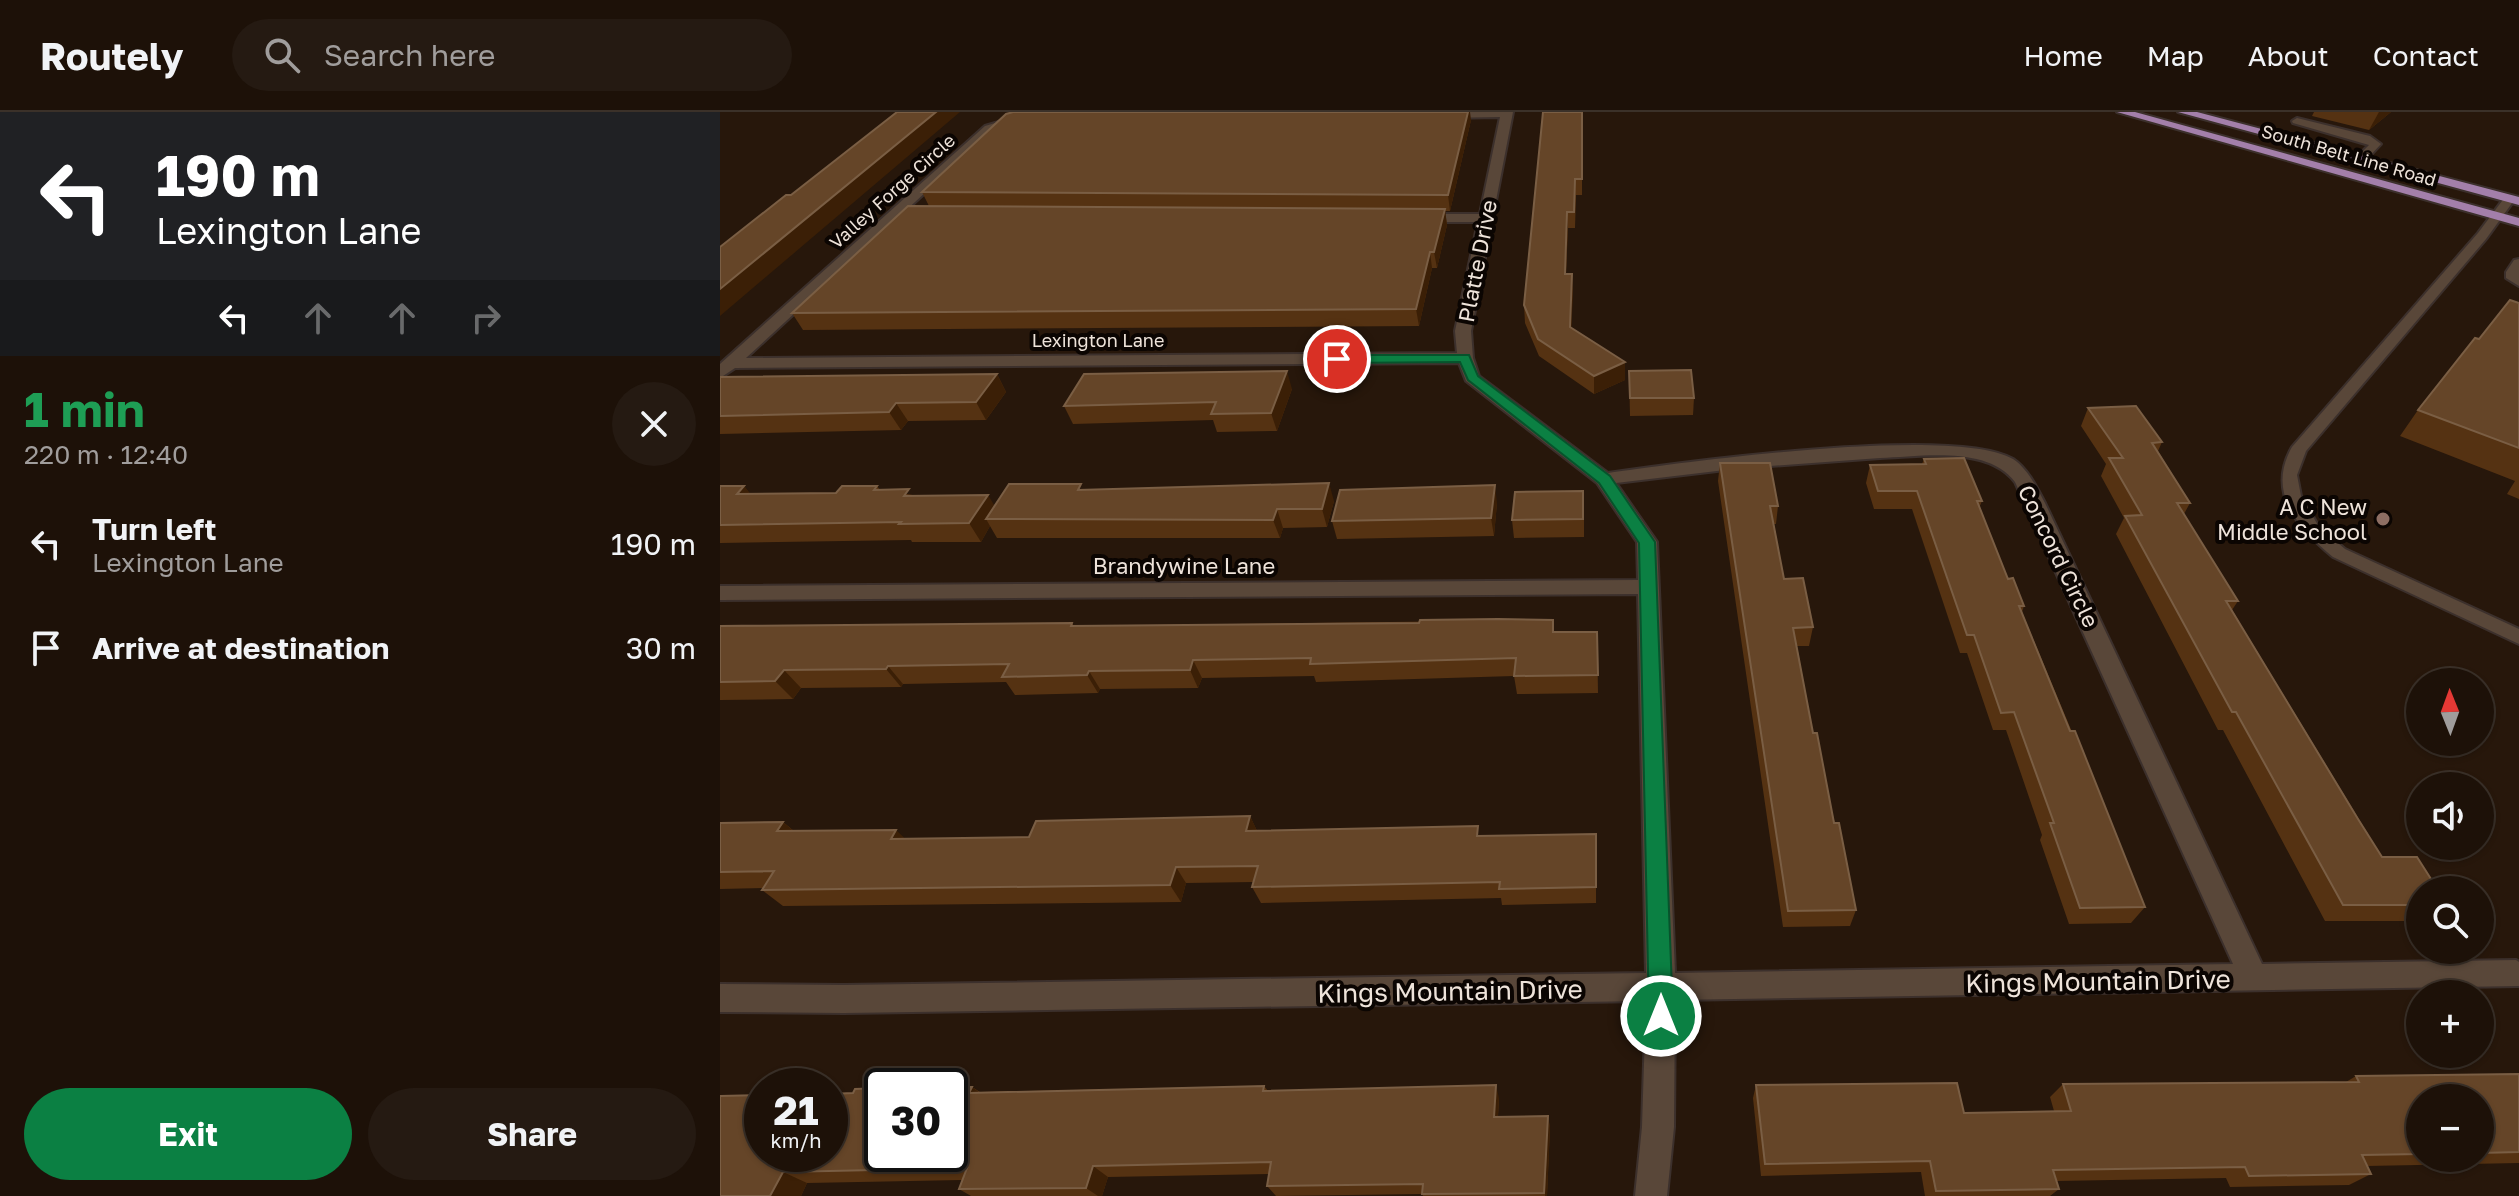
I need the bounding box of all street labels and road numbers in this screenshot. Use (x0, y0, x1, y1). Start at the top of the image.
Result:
street label: South Belt Line Road (2259, 120, 2439, 190)
street label: Valley Forge Circle (825, 129, 959, 253)
street label: Platte Drive (1452, 198, 1502, 324)
street label: Lexington Lane (1032, 329, 1164, 351)
street label: Concord Circle (2013, 480, 2105, 632)
street label: Brandywine Lane (1093, 552, 1275, 579)
street label: Kings Mountain Drive (1965, 963, 2231, 999)
street label: Kings Mountain Drive (1317, 973, 1583, 1009)

